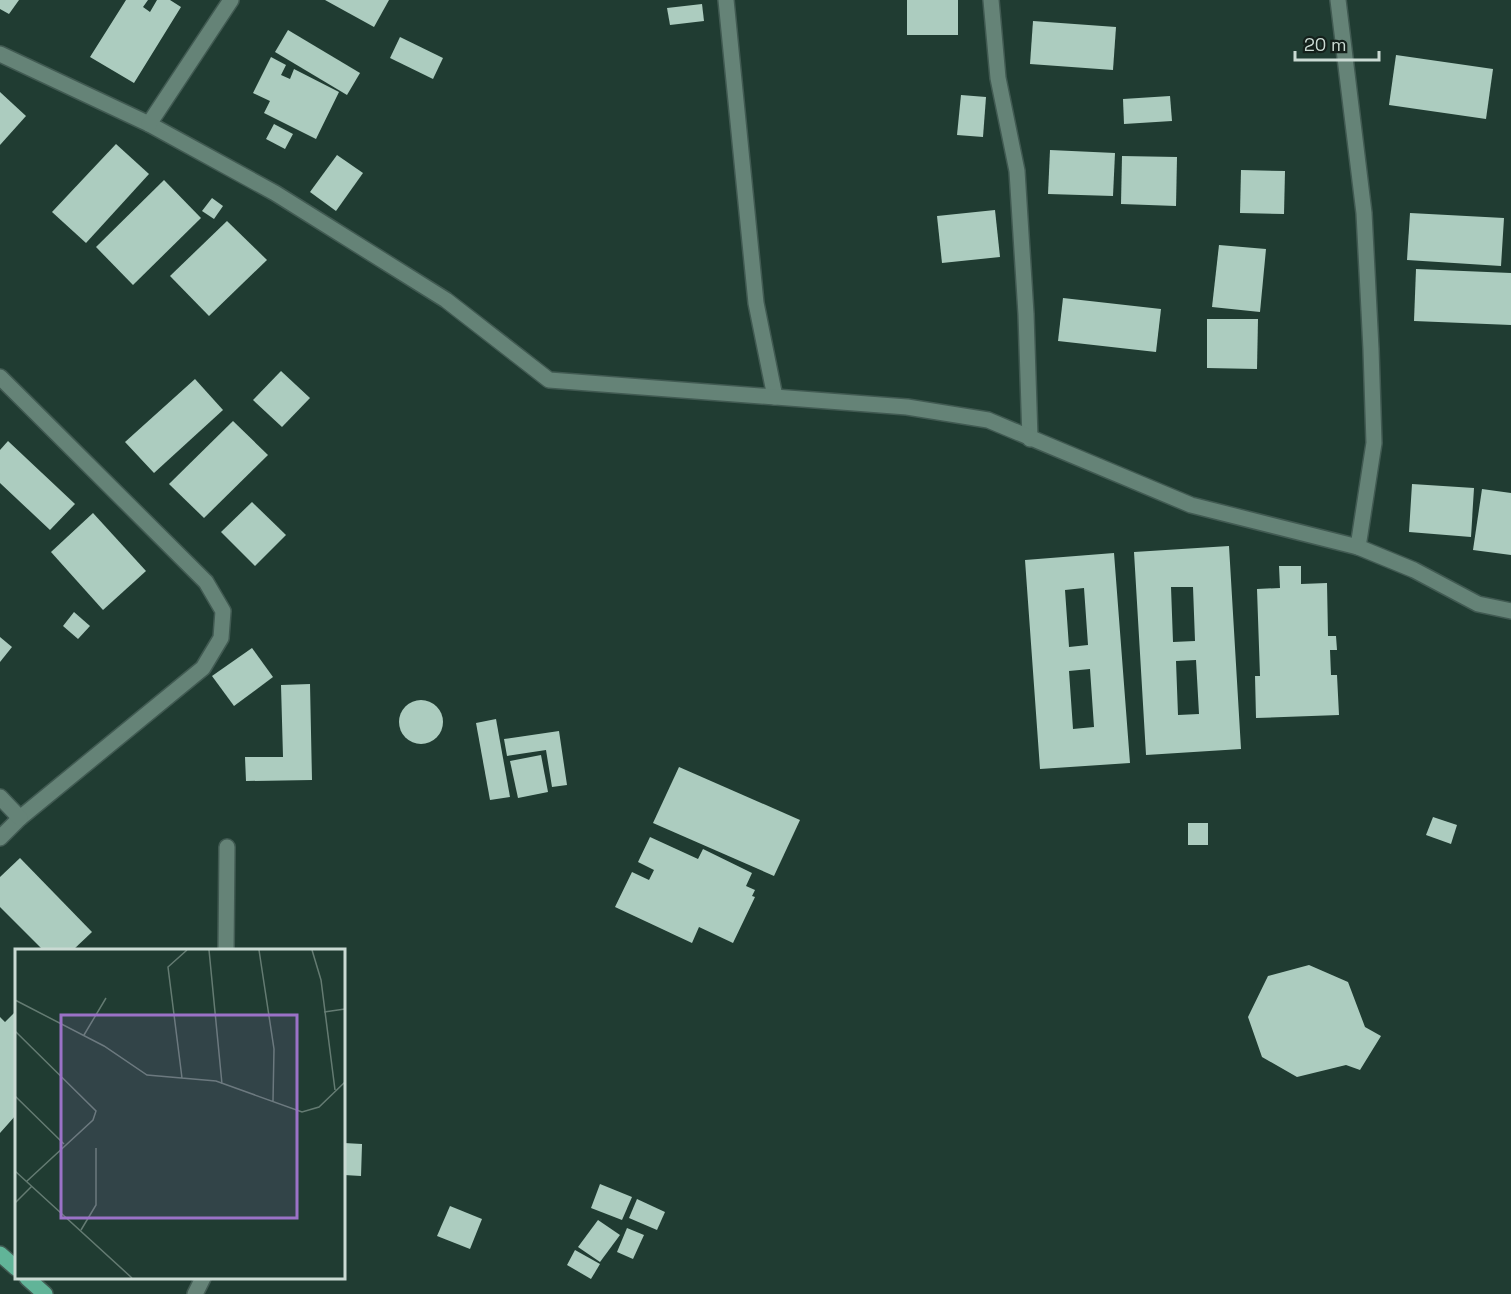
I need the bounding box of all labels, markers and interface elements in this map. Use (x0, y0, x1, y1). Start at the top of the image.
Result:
scale bar (1295, 24, 1379, 62)
text: 20 m (1304, 33, 1347, 56)
inset map (15, 949, 345, 1279)

